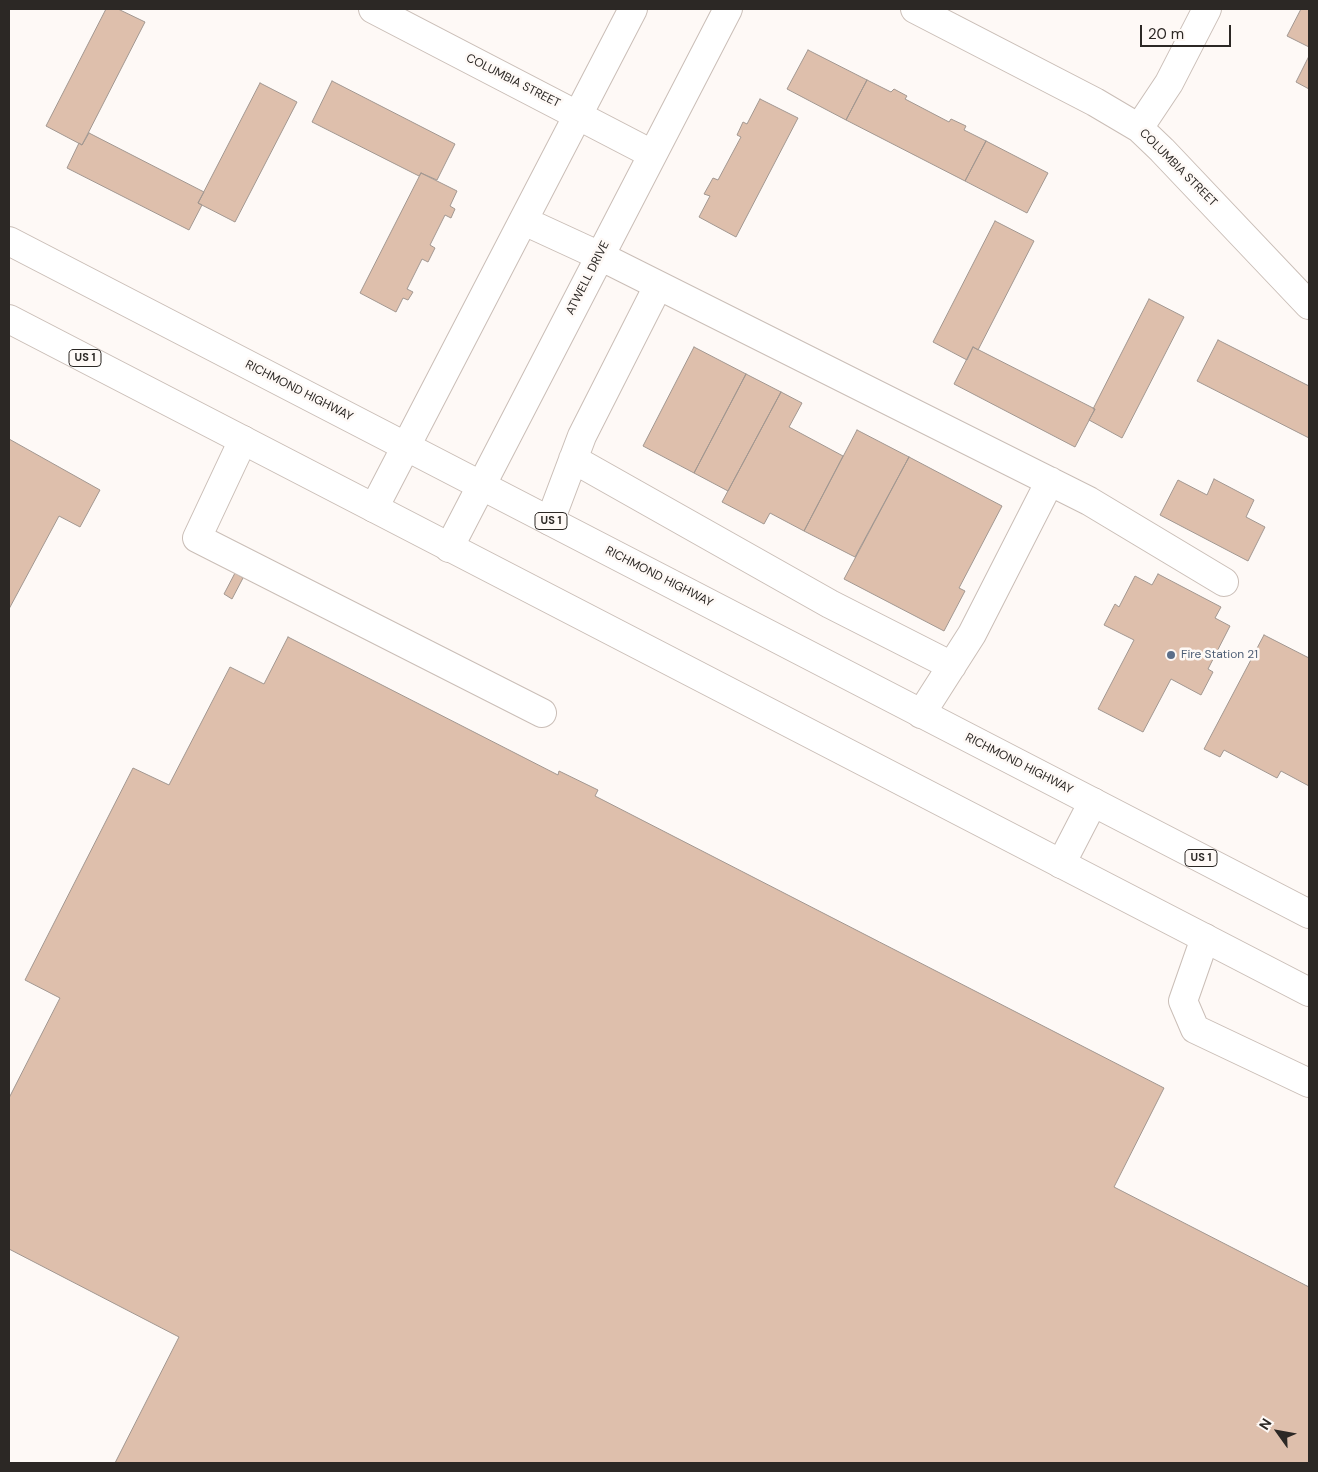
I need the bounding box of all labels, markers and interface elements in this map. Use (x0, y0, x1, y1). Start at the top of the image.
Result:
scale bar (1143, 15, 1234, 47)
text: 20 m (1148, 24, 1184, 44)
street label: COLUMBIA STREET (463, 51, 563, 111)
street label: COLUMBIA STREET (1136, 126, 1220, 210)
street label: ATWELL DRIVE (563, 239, 613, 317)
road number: US 1 (69, 349, 101, 366)
street label: RICHMOND HIGHWAY (243, 358, 355, 424)
road number: US 1 (535, 512, 567, 530)
street label: RICHMOND HIGHWAY (603, 544, 715, 610)
place label: Fire Station 21 (1181, 648, 1258, 662)
marker: Fire Station 21 (1165, 649, 1177, 661)
street label: RICHMOND HIGHWAY (963, 731, 1075, 797)
road number: US 1 (1185, 850, 1217, 866)
north arrow (1253, 1407, 1303, 1457)
text: N (1255, 1415, 1276, 1433)

